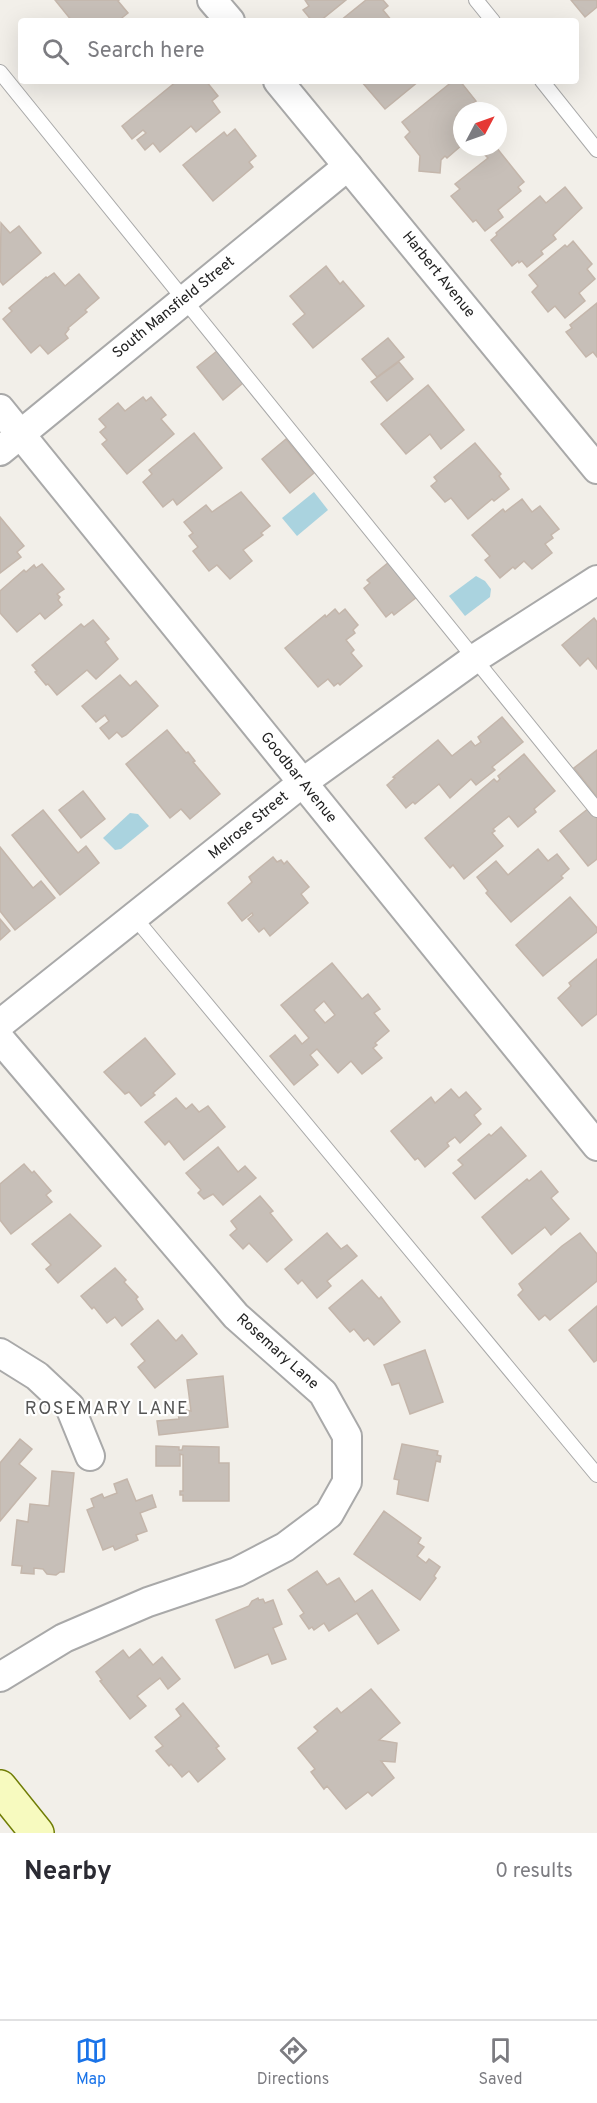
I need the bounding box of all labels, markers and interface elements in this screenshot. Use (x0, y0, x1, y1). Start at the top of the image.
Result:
search box (18, 18, 579, 84)
icon: search (39, 35, 72, 68)
text: Search here (87, 38, 205, 65)
north arrow (453, 102, 507, 156)
street label: Harbert Avenue (397, 228, 479, 322)
street label: South Mansfield Street (109, 253, 239, 363)
street label: Goodbar Avenue (255, 729, 341, 827)
street label: Melrose Street (205, 788, 293, 864)
street label: Rosemary Lane (232, 1310, 322, 1394)
district label: ROSEMARY LANE (25, 1398, 189, 1421)
text: Nearby (24, 1856, 112, 1889)
text: 0 results (495, 1859, 573, 1885)
tab: Map (75, 2034, 108, 2090)
tab: Directions (257, 2034, 329, 2090)
tab: Saved (478, 2034, 522, 2090)

